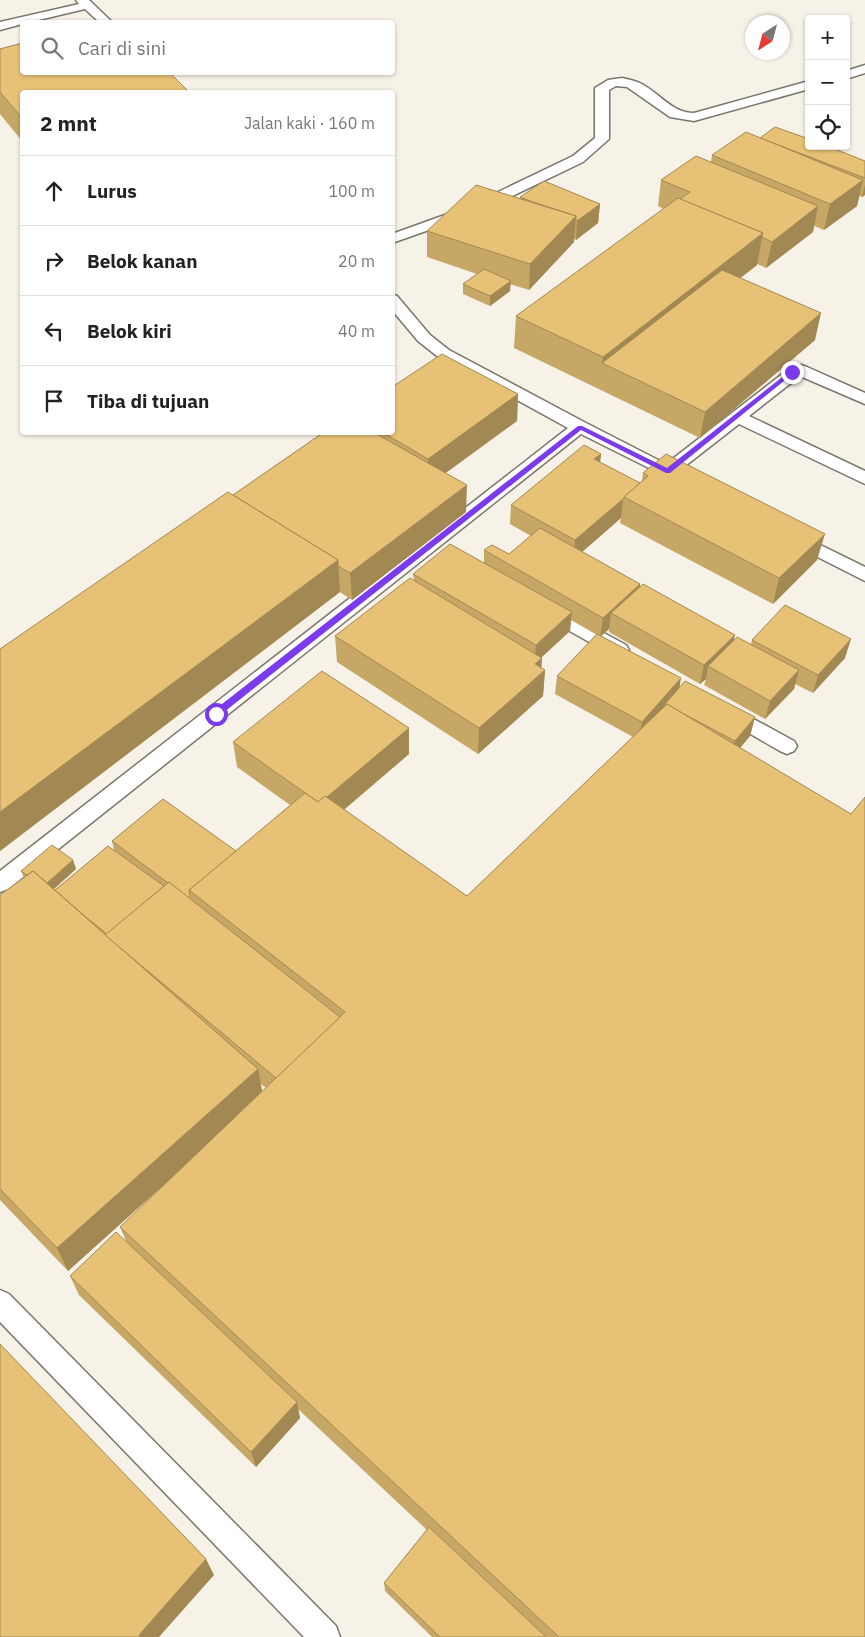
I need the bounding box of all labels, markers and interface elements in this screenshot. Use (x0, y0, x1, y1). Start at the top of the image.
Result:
north arrow (745, 15, 790, 60)
map controls (805, 15, 850, 150)
button: + (805, 15, 850, 60)
search box (20, 20, 395, 75)
icon: search (38, 34, 66, 62)
text: Cari di sini (78, 36, 166, 60)
button: − (805, 60, 850, 105)
button: locate (805, 105, 850, 150)
text: 2 mnt (40, 109, 97, 137)
text: Jalan kaki · 160 m (244, 113, 375, 133)
icon: ahead (40, 177, 68, 205)
text: Lurus (87, 179, 137, 203)
text: 100 m (328, 181, 375, 201)
icon: right (40, 247, 68, 275)
text: Belok kanan (87, 249, 198, 273)
text: 20 m (338, 251, 375, 271)
icon: left (40, 317, 68, 345)
text: Belok kiri (87, 319, 172, 343)
text: 40 m (338, 321, 375, 341)
route end (781, 361, 804, 384)
icon: arrive (40, 387, 68, 415)
text: Tiba di tujuan (87, 389, 209, 413)
route start (205, 703, 228, 726)

